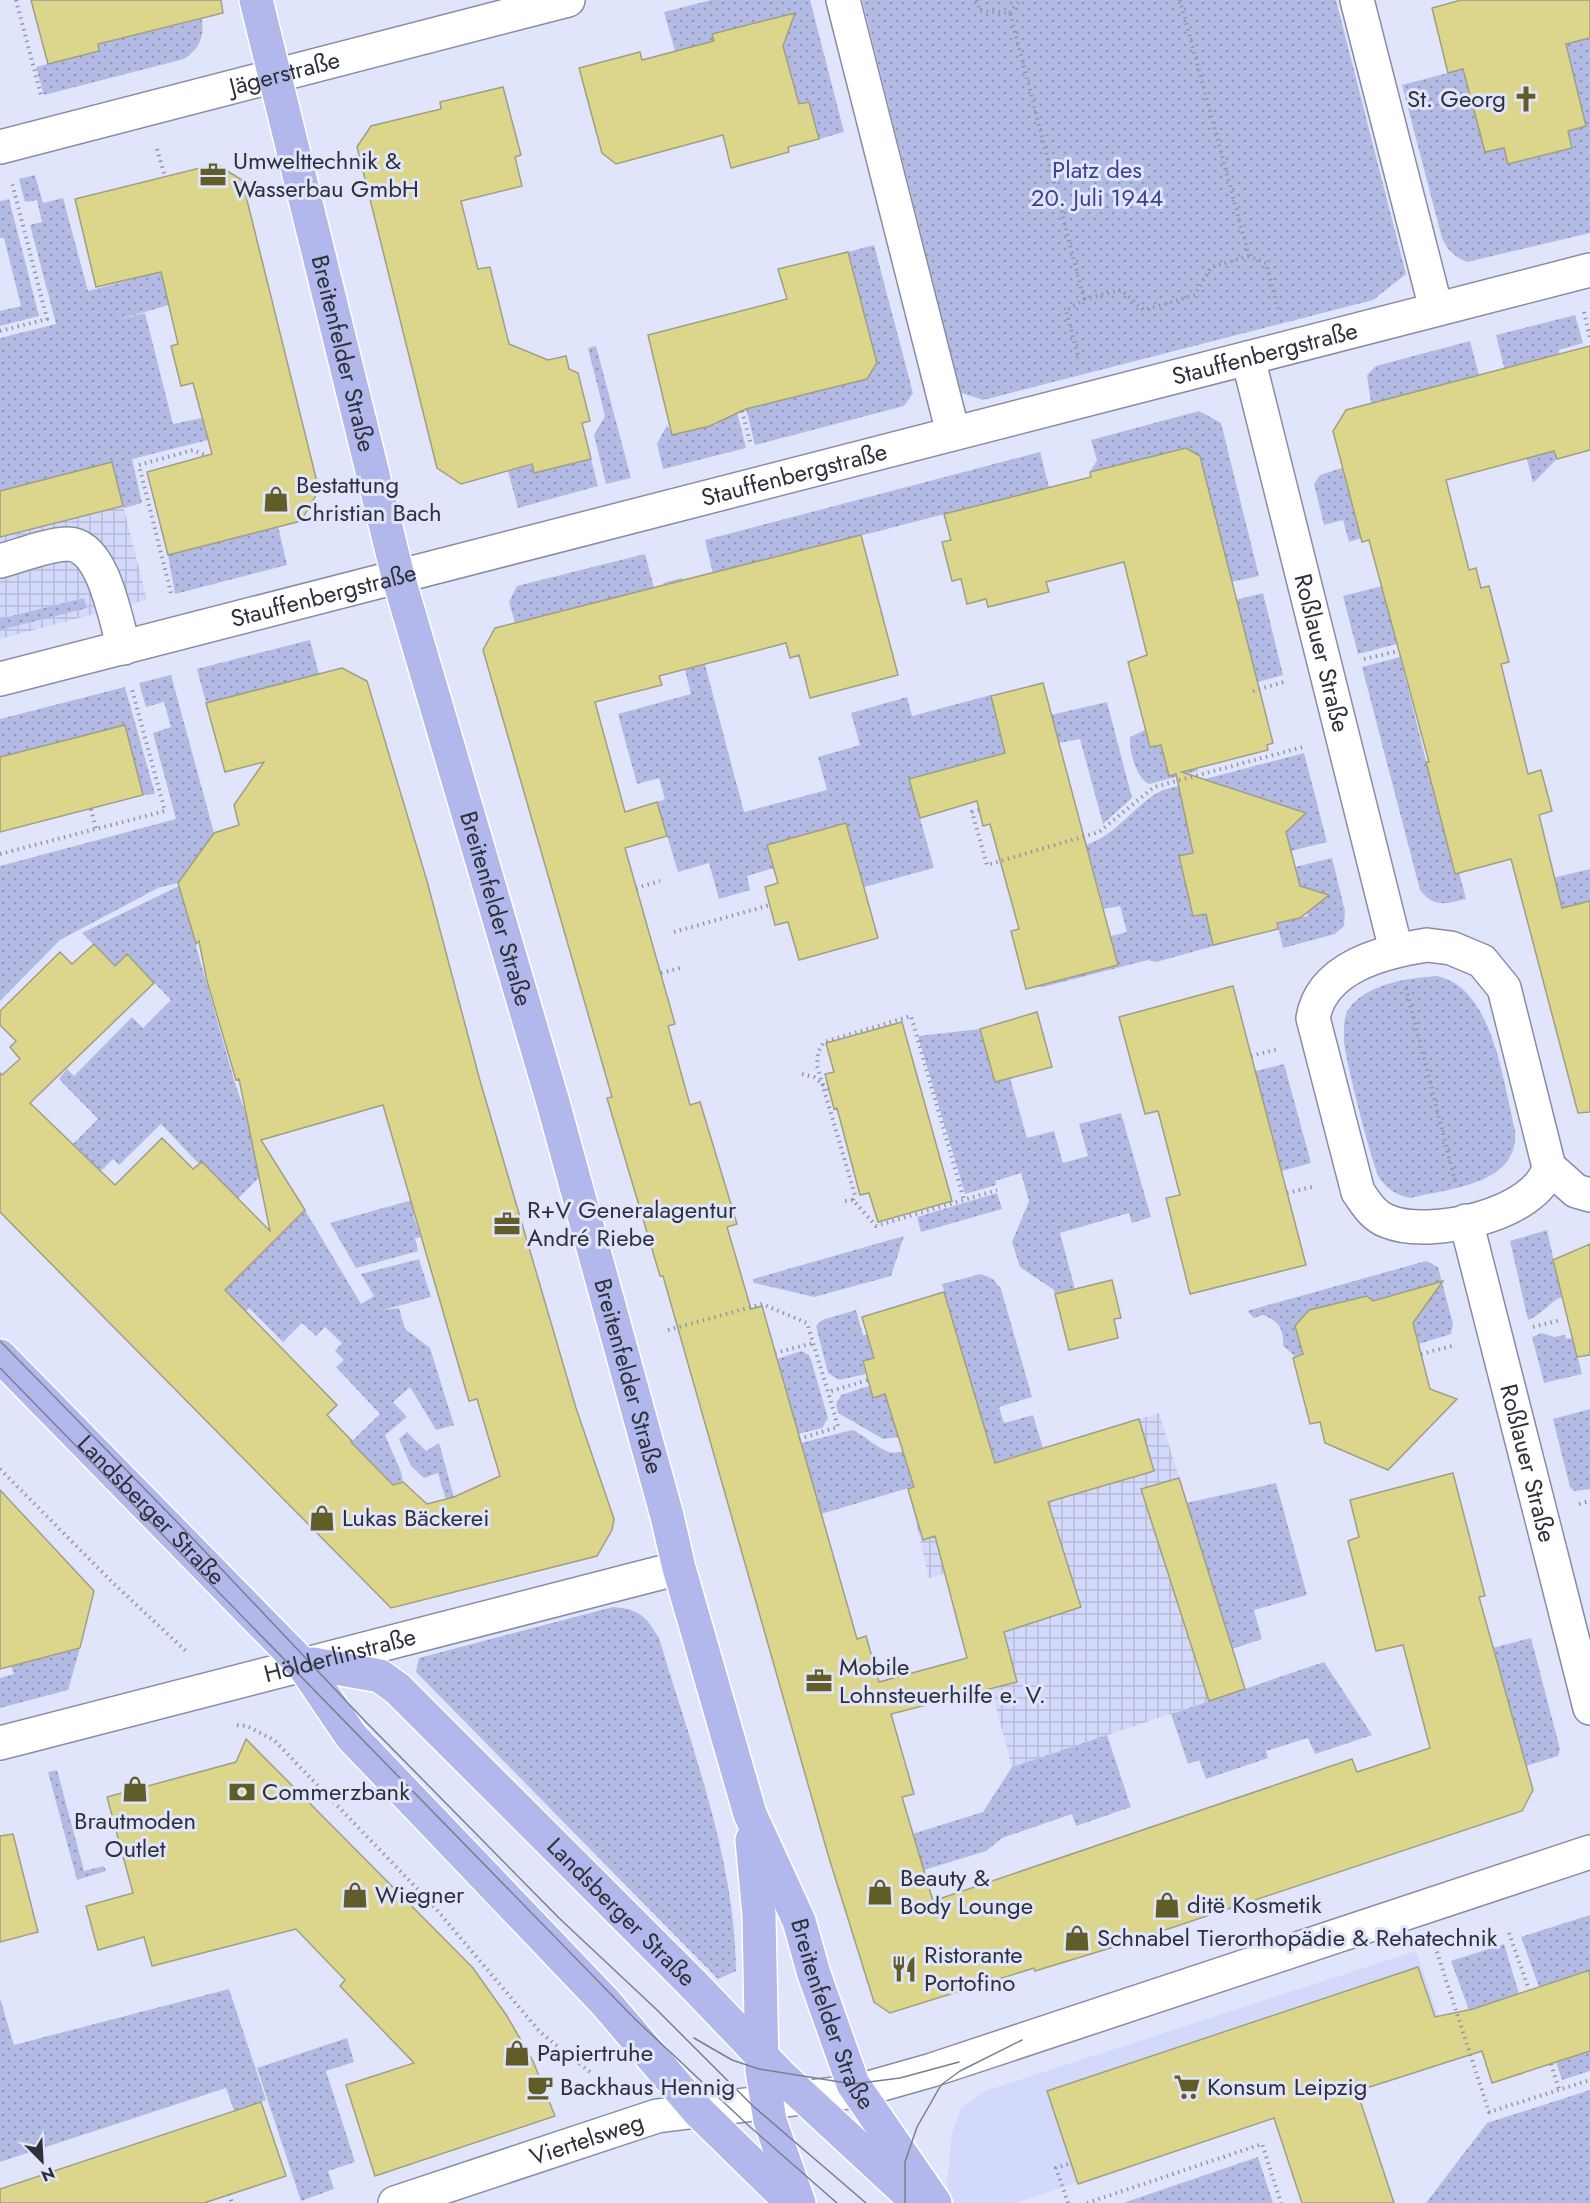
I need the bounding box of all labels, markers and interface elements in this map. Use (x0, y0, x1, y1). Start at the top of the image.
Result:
street label: Jägerstraße (223, 42, 344, 105)
place label: St. Georg (1407, 81, 1506, 116)
church icon: St. Georg (1511, 84, 1541, 114)
place label: Umwelttechnik & Wasserbau GmbH (233, 143, 419, 206)
park label: Platz des 20. Juli 1944 (1031, 152, 1163, 215)
office icon: Umwelttechnik & Wasserbau GmbH (198, 160, 228, 190)
street label: Breitenfelder Straße (302, 251, 385, 455)
street label: Stauffenbergstraße (1168, 312, 1361, 394)
street label: Stauffenbergstraße (697, 434, 891, 515)
place label: Bestattung Christian Bach (296, 467, 442, 530)
shop icon: Bestattung Christian Bach (261, 484, 291, 514)
street label: Stauffenbergstraße (227, 555, 420, 636)
street label: Roßlauer Straße (1286, 570, 1359, 736)
street label: Breitenfelder Straße (451, 807, 542, 1010)
place label: R+V Generalagentur André Riebe (527, 1192, 737, 1255)
office icon: R+V Generalagentur André Riebe (492, 1209, 522, 1239)
street label: Breitenfelder Straße (585, 1274, 673, 1478)
street label: Roßlauer Straße (1491, 1380, 1565, 1546)
street label: Landsberger Straße (70, 1427, 234, 1593)
place label: Lukas Bäckerei (342, 1500, 489, 1535)
shop icon: Lukas Bäckerei (307, 1503, 337, 1533)
street label: Hölderlinstraße (260, 1619, 420, 1691)
place label: Mobile Lohnsteuerhilfe e. V. (839, 1649, 1046, 1712)
office icon: Mobile Lohnsteuerhilfe e. V. (804, 1666, 834, 1696)
shop icon: Brautmoden Outlet (120, 1774, 150, 1804)
place label: Commerzbank (262, 1774, 410, 1809)
bank icon: Commerzbank (227, 1777, 257, 1807)
place label: Brautmoden Outlet (74, 1803, 196, 1866)
street label: Landsberger Straße (539, 1829, 704, 1994)
place label: Beauty & Body Lounge (900, 1860, 1033, 1923)
place label: Wiegner (375, 1877, 465, 1912)
shop icon: Beauty & Body Lounge (865, 1877, 895, 1907)
shop icon: Wiegner (340, 1880, 370, 1910)
place label: ditë Kosmetik (1187, 1887, 1322, 1922)
shop icon: ditë Kosmetik (1152, 1890, 1182, 1920)
street label: Breitenfelder Straße (782, 1914, 884, 2117)
place label: Schnabel Tierorthopädie & Rehatechnik (1097, 1920, 1498, 1955)
shop icon: Schnabel Tierorthopädie & Rehatechnik (1062, 1923, 1092, 1953)
place label: Ristorante Portofino (924, 1937, 1023, 2000)
restaurant icon: Ristorante Portofino (889, 1954, 919, 1984)
place label: Papiertruhe (537, 2035, 653, 2070)
shop icon: Papiertruhe (502, 2038, 532, 2068)
place label: Backhaus Hennig (560, 2069, 735, 2104)
place label: Konsum Leipzig (1207, 2069, 1367, 2104)
cafe icon: Backhaus Hennig (525, 2072, 555, 2102)
supermarket icon: Konsum Leipzig (1172, 2072, 1202, 2102)
street label: Viertelsweg (525, 2104, 648, 2174)
north arrow (12, 2131, 72, 2191)
text: N (37, 2161, 58, 2187)

